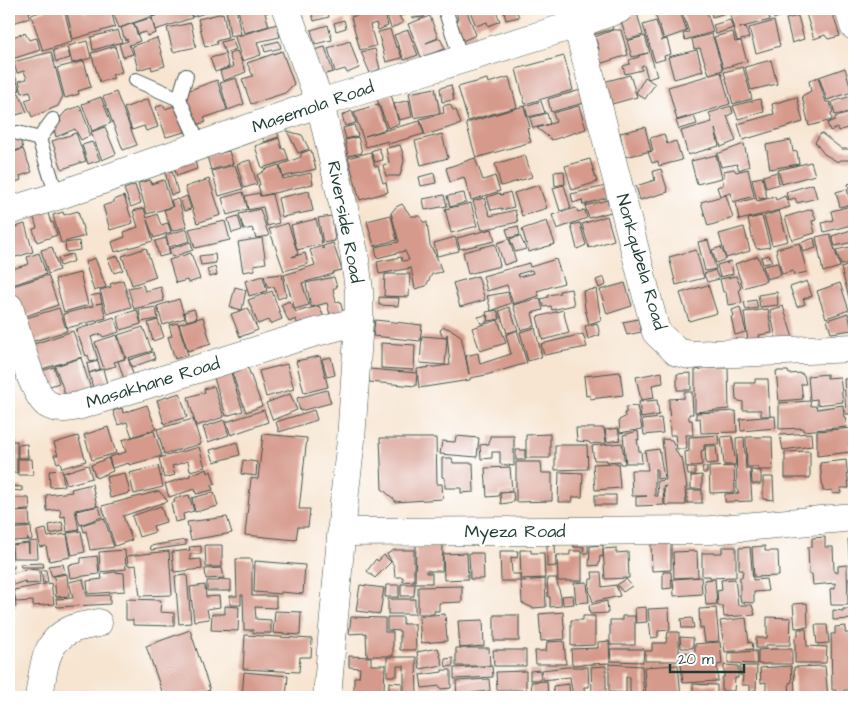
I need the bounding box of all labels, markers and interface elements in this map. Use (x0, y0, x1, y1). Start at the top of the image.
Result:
street label: Masemola Road (249, 74, 377, 140)
street label: Riverside Road (321, 159, 369, 285)
street label: Nonkqubela Road (610, 191, 672, 333)
street label: Masakhane Road (83, 351, 223, 415)
street label: Myeza Road (464, 519, 566, 545)
scale bar (670, 641, 744, 673)
text: 20 m (678, 649, 714, 670)

